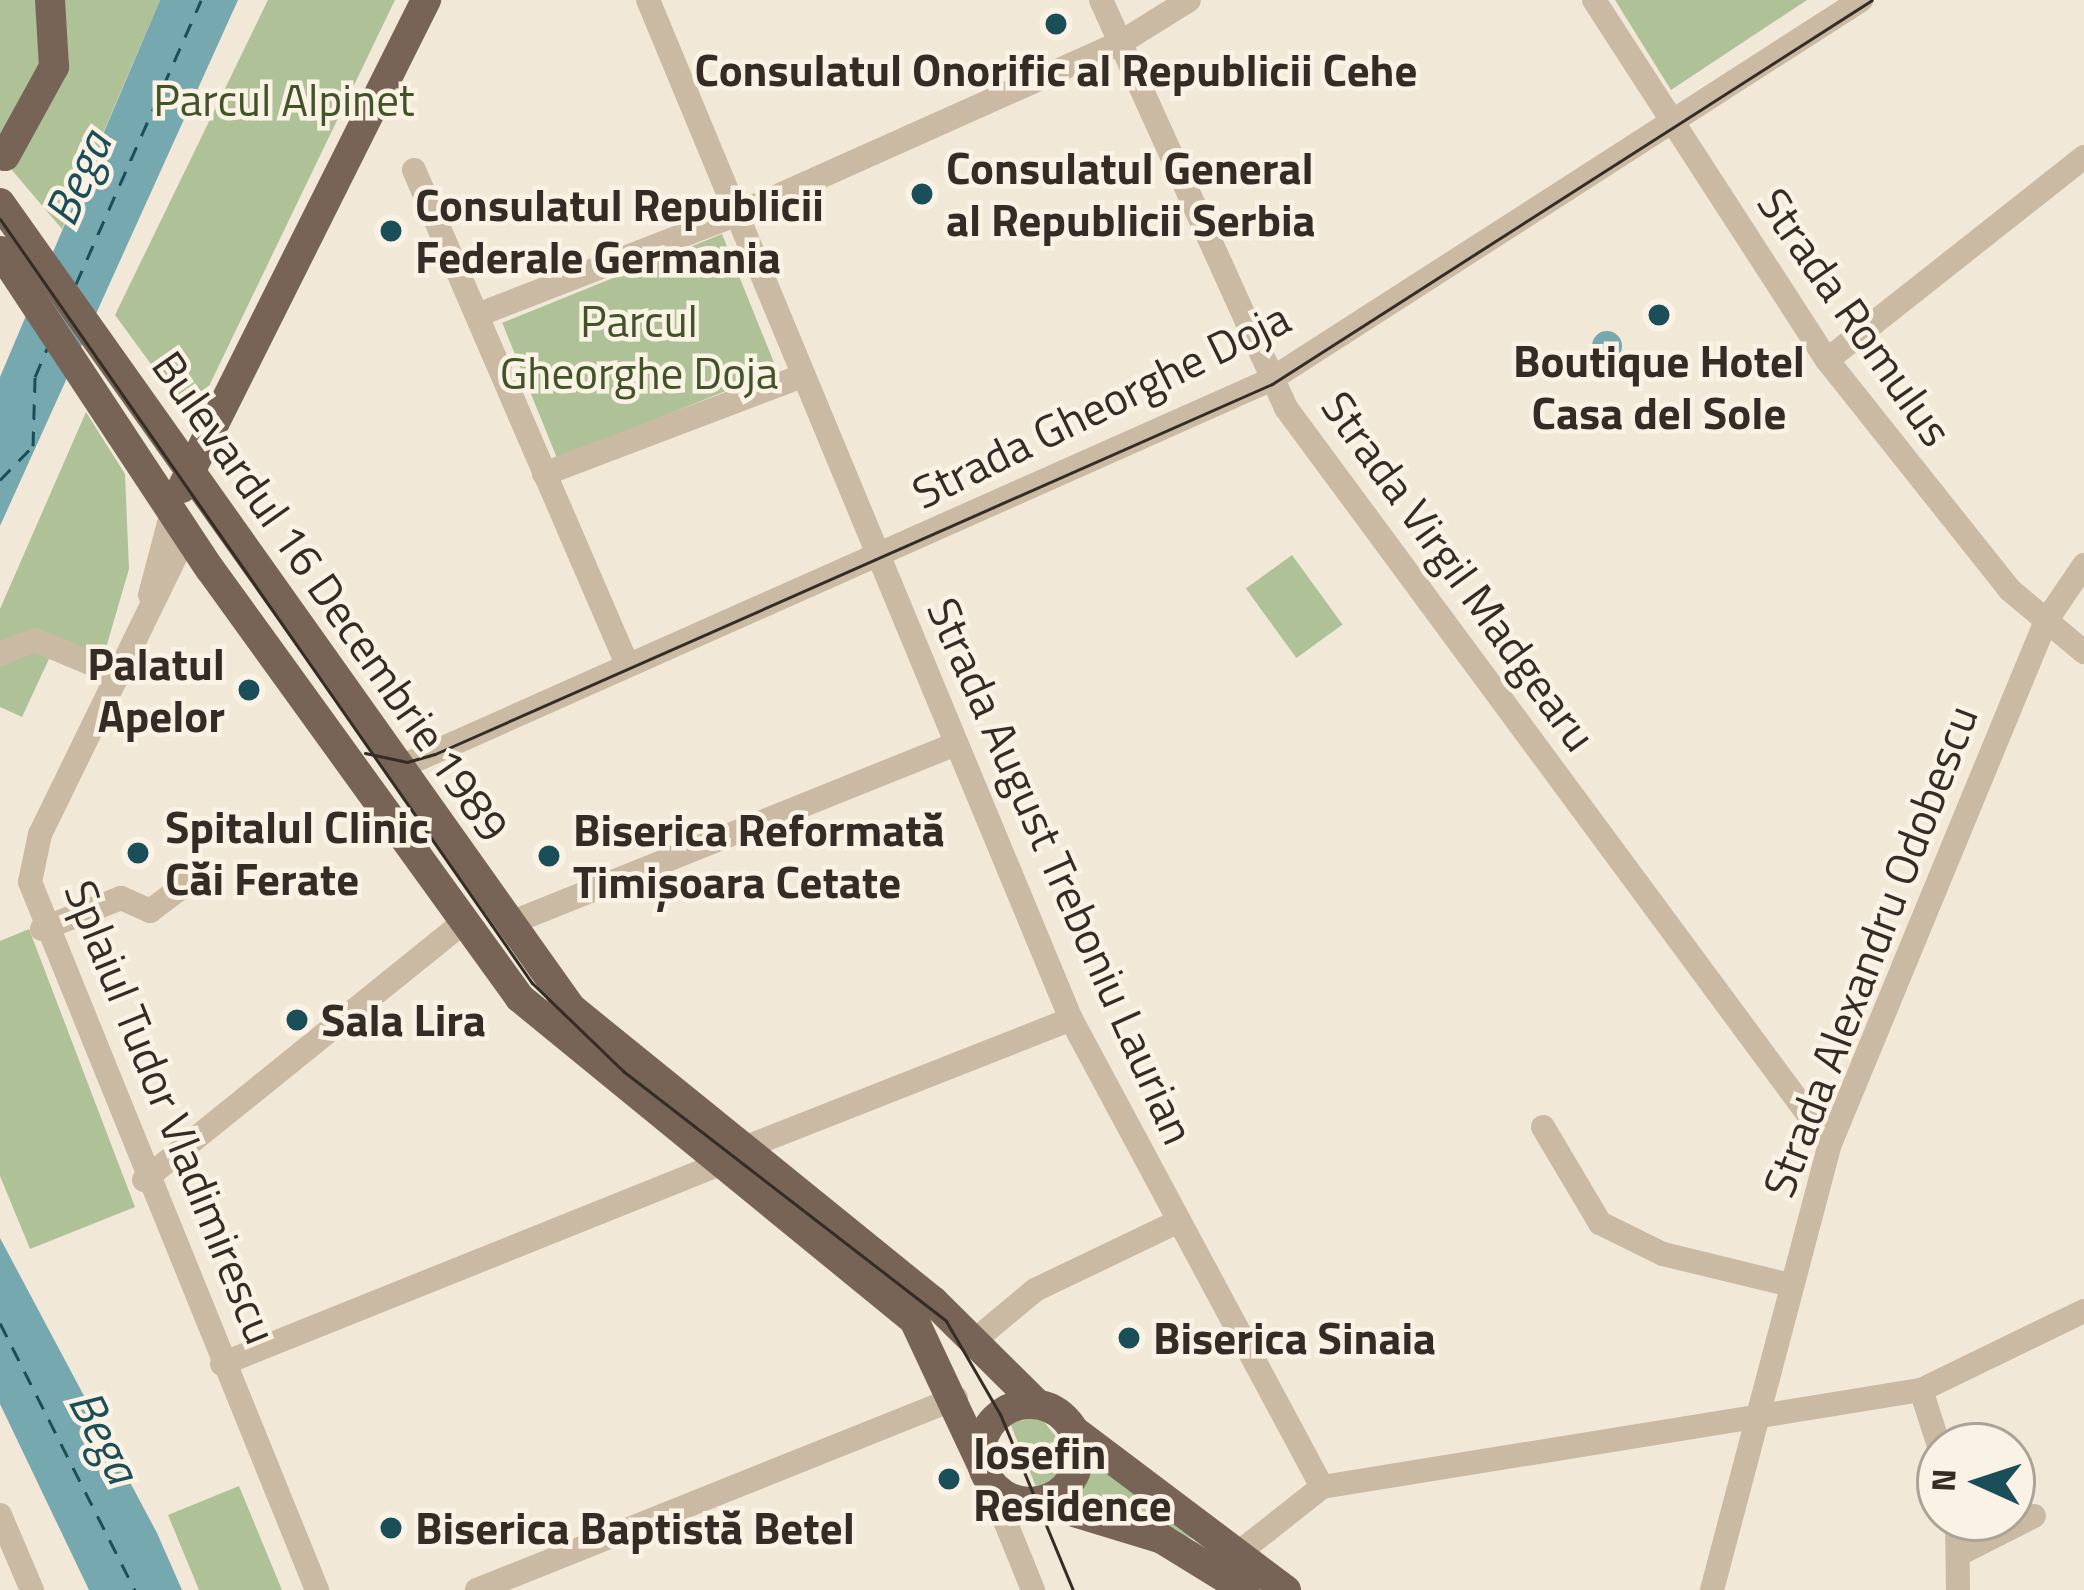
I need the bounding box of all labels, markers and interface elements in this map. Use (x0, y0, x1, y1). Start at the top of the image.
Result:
marker: Consulatul Onorific al Republicii Cehe (1043, 11, 1069, 37)
place label: Consulatul Onorific al Republicii Cehe (695, 43, 1417, 97)
park label: Parcul Alpinet (153, 73, 415, 127)
water label: Bega (31, 122, 123, 234)
place label: Consulatul General al Republicii Serbia (946, 141, 1316, 247)
place label: Consulatul Republicii Federale Germania (415, 178, 824, 284)
street label: Strada Romulus (1746, 178, 1964, 456)
marker: Consulatul General al Republicii Serbia (909, 181, 935, 207)
marker: Consulatul Republicii Federale Germania (378, 218, 404, 244)
street label: Strada Gheorghe Doja (904, 290, 1298, 520)
park label: Parcul Gheorghe Doja (500, 294, 778, 400)
marker: Boutique Hotel Casa del Sole (1646, 302, 1672, 328)
place label: Boutique Hotel Casa del Sole (1513, 334, 1805, 440)
street label: Bulevardul 16 Decembrie 1989 (141, 341, 521, 851)
street label: Strada Virgil Madgearu (1311, 381, 1607, 761)
street label: Strada August Treboniu Laurian (916, 590, 1206, 1152)
place label: Palatul Apelor (87, 637, 225, 743)
marker: Palatul Apelor (236, 677, 262, 703)
street label: Strada Alexandru Odobescu (1751, 698, 1989, 1204)
place label: Spitalul Clinic Căi Ferate (165, 800, 429, 906)
place label: Biserica Reformată Timișoara Cetate (573, 803, 945, 909)
marker: Spitalul Clinic Căi Ferate (122, 837, 154, 869)
marker: Biserica Reformată Timișoara Cetate (536, 843, 562, 869)
street label: Splaiul Tudor Vladimirescu (53, 873, 289, 1351)
place label: Sala Lira (321, 993, 486, 1047)
marker: Sala Lira (284, 1007, 310, 1033)
place label: Biserica Sinaia (1153, 1311, 1436, 1365)
marker: Biserica Sinaia (1116, 1325, 1142, 1351)
water label: Bega (57, 1380, 153, 1492)
north arrow (1916, 1422, 2036, 1542)
place label: Iosefin Residence (973, 1426, 1172, 1532)
marker: Iosefin Residence (936, 1466, 962, 1492)
text: N (1917, 1468, 1969, 1493)
place label: Biserica Baptistă Betel (415, 1501, 855, 1555)
marker: Biserica Baptistă Betel (378, 1515, 404, 1541)

